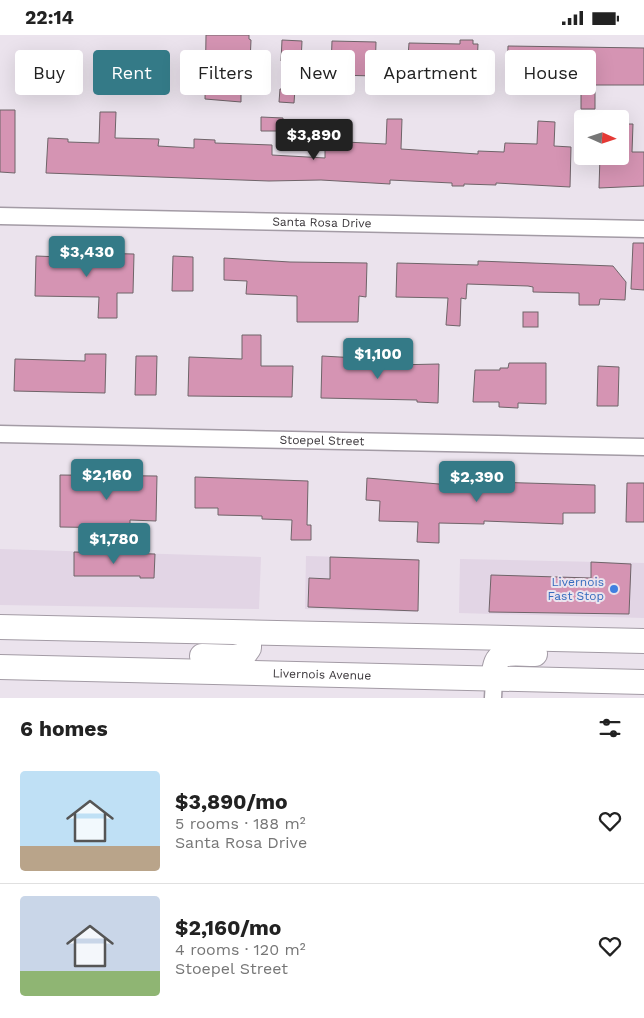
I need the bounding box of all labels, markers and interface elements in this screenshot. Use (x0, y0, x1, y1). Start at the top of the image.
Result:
text: 22:14 (25, 6, 74, 29)
chip: Buy (15, 50, 83, 95)
chip: Rent (93, 50, 170, 95)
chip: Filters (180, 50, 271, 95)
chip: New (281, 50, 355, 95)
chip: Apartment (365, 50, 495, 95)
chip: House (505, 50, 596, 95)
north arrow (574, 110, 629, 165)
map controls (574, 110, 629, 165)
pin: $3,890 (273, 119, 355, 161)
text: $3,890 (287, 125, 341, 144)
street label: Santa Rosa Drive (272, 214, 372, 230)
pin: $3,430 (46, 235, 128, 278)
text: $3,430 (60, 242, 114, 261)
pin: $1,100 (337, 337, 419, 380)
text: $1,100 (354, 344, 402, 363)
street label: Stoepel Street (279, 433, 365, 448)
pin: $2,160 (66, 459, 148, 501)
pin: $2,390 (436, 461, 518, 503)
text: $2,160 (82, 465, 132, 484)
text: $2,390 (450, 467, 504, 486)
pin: $1,780 (73, 523, 155, 565)
text: $1,780 (89, 529, 139, 548)
place label: Livernois Fast Stop (548, 575, 604, 603)
marker: Livernois Fast Stop (608, 583, 620, 595)
street label: Livernois Avenue (272, 666, 372, 683)
icon: filters (596, 714, 624, 742)
text: 6 homes (20, 716, 108, 741)
text: $3,890/mo (175, 789, 288, 814)
icon: home (60, 791, 120, 851)
icon: heart (596, 807, 624, 835)
text: 5 rooms · 188 m² (175, 814, 306, 833)
text: Santa Rosa Drive (175, 833, 307, 852)
text: $2,160/mo (175, 915, 281, 940)
icon: home (60, 916, 120, 976)
icon: heart (596, 932, 624, 960)
text: 4 rooms · 120 m² (175, 940, 306, 959)
text: Stoepel Street (175, 959, 288, 978)

